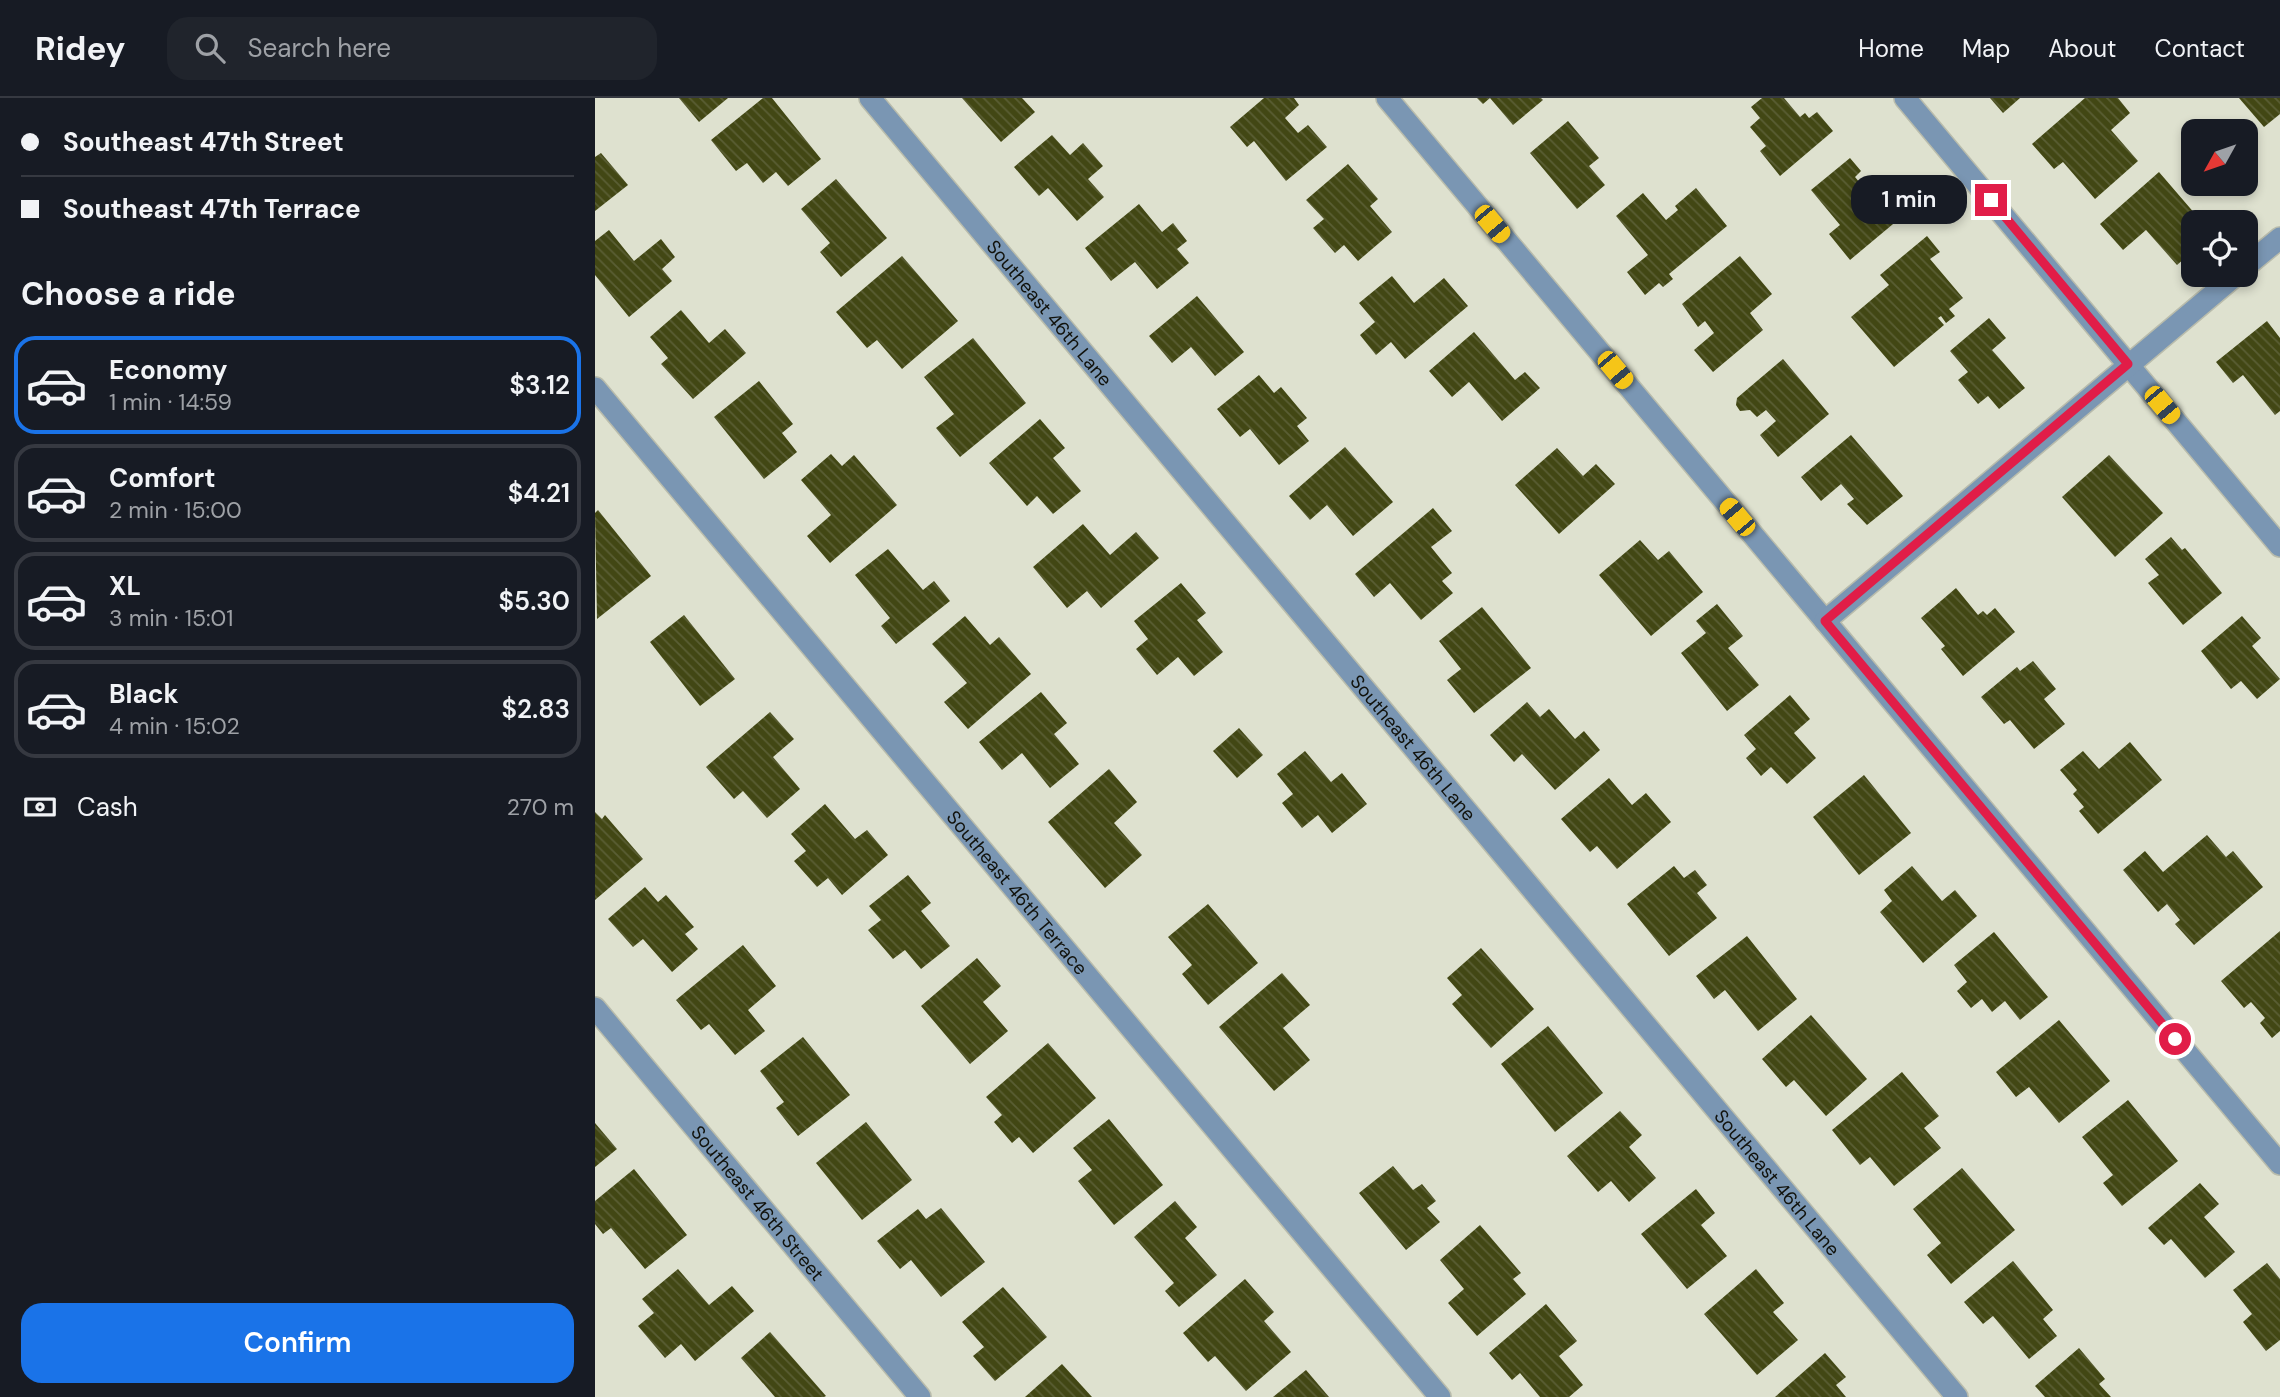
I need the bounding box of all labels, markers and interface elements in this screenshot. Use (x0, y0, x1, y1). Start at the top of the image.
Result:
search box (167, 17, 657, 80)
text: Ridey (35, 27, 125, 70)
icon: search (191, 29, 229, 67)
text: Search here (247, 31, 391, 65)
text: Home (1858, 33, 1924, 64)
text: Map (1962, 33, 2010, 64)
text: About (2048, 33, 2117, 64)
text: Contact (2155, 33, 2245, 64)
north arrow (2181, 119, 2257, 196)
map controls (2181, 119, 2258, 287)
text: Southeast 47th Street (63, 125, 344, 159)
callout: 1 min (1851, 176, 1967, 224)
text: 1 min (1882, 184, 1936, 214)
route end (1975, 184, 2007, 216)
text: Southeast 47th Terrace (63, 192, 361, 226)
car (1471, 201, 1514, 247)
button: locate (2181, 210, 2258, 287)
street label: Southeast 46th Lane (981, 234, 1118, 391)
text: Choose a ride (21, 273, 236, 315)
car (1594, 347, 1637, 393)
text: Economy (109, 353, 227, 387)
icon: car (25, 354, 88, 417)
text: $3.12 (509, 368, 570, 402)
car (2141, 382, 2184, 428)
text: 1 min · 14:59 (109, 387, 232, 417)
text: Comfort (109, 461, 215, 495)
icon: car (25, 462, 88, 525)
text: $4.21 (508, 476, 570, 510)
car (1716, 494, 1759, 540)
text: 2 min · 15:00 (109, 495, 242, 525)
text: XL (109, 569, 141, 603)
icon: car (25, 570, 88, 633)
text: $5.30 (499, 584, 570, 618)
text: 3 min · 15:01 (109, 603, 233, 633)
street label: Southeast 46th Lane (1345, 669, 1482, 826)
text: Black (109, 677, 179, 711)
icon: car (25, 678, 88, 741)
text: $2.83 (502, 692, 570, 726)
text: 4 min · 15:02 (109, 711, 240, 741)
icon: cash (21, 788, 59, 826)
text: Cash (77, 790, 138, 824)
text: 270 m (507, 792, 574, 822)
street label: Southeast 46th Terrace (941, 805, 1094, 980)
route start (2159, 1023, 2191, 1055)
street label: Southeast 46th Lane (1709, 1104, 1846, 1261)
street label: Southeast 46th Street (686, 1120, 830, 1286)
button: Confirm (21, 1303, 574, 1383)

